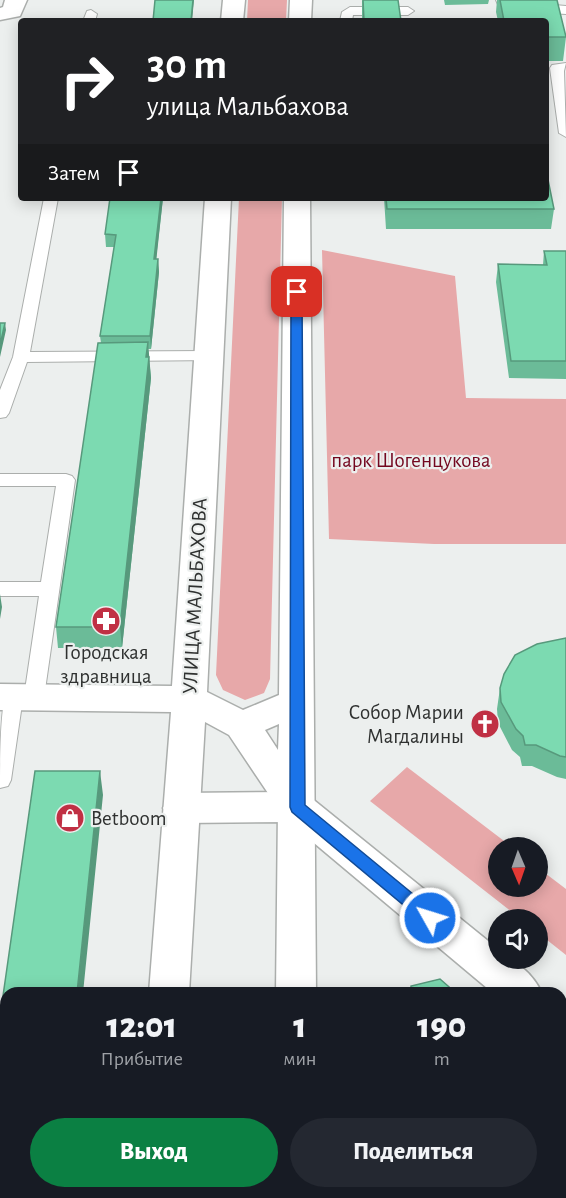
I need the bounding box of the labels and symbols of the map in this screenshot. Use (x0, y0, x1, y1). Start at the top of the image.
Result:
pin (271, 266, 322, 317)
park label: парк Шогенцукова (331, 450, 491, 471)
street label: УЛИЦА МАЛЬБАХОВА (179, 497, 211, 695)
pharmacy icon: Городская здравница (90, 605, 122, 637)
place label: Городская здравница (60, 642, 152, 687)
place label: Собор Марии Магдалины (349, 702, 464, 747)
church icon: Собор Марии Магдалины (469, 708, 501, 740)
shop icon: Betboom (54, 802, 86, 834)
place label: Betboom (91, 808, 166, 829)
north arrow (488, 837, 548, 897)
position arrow (398, 886, 462, 950)

